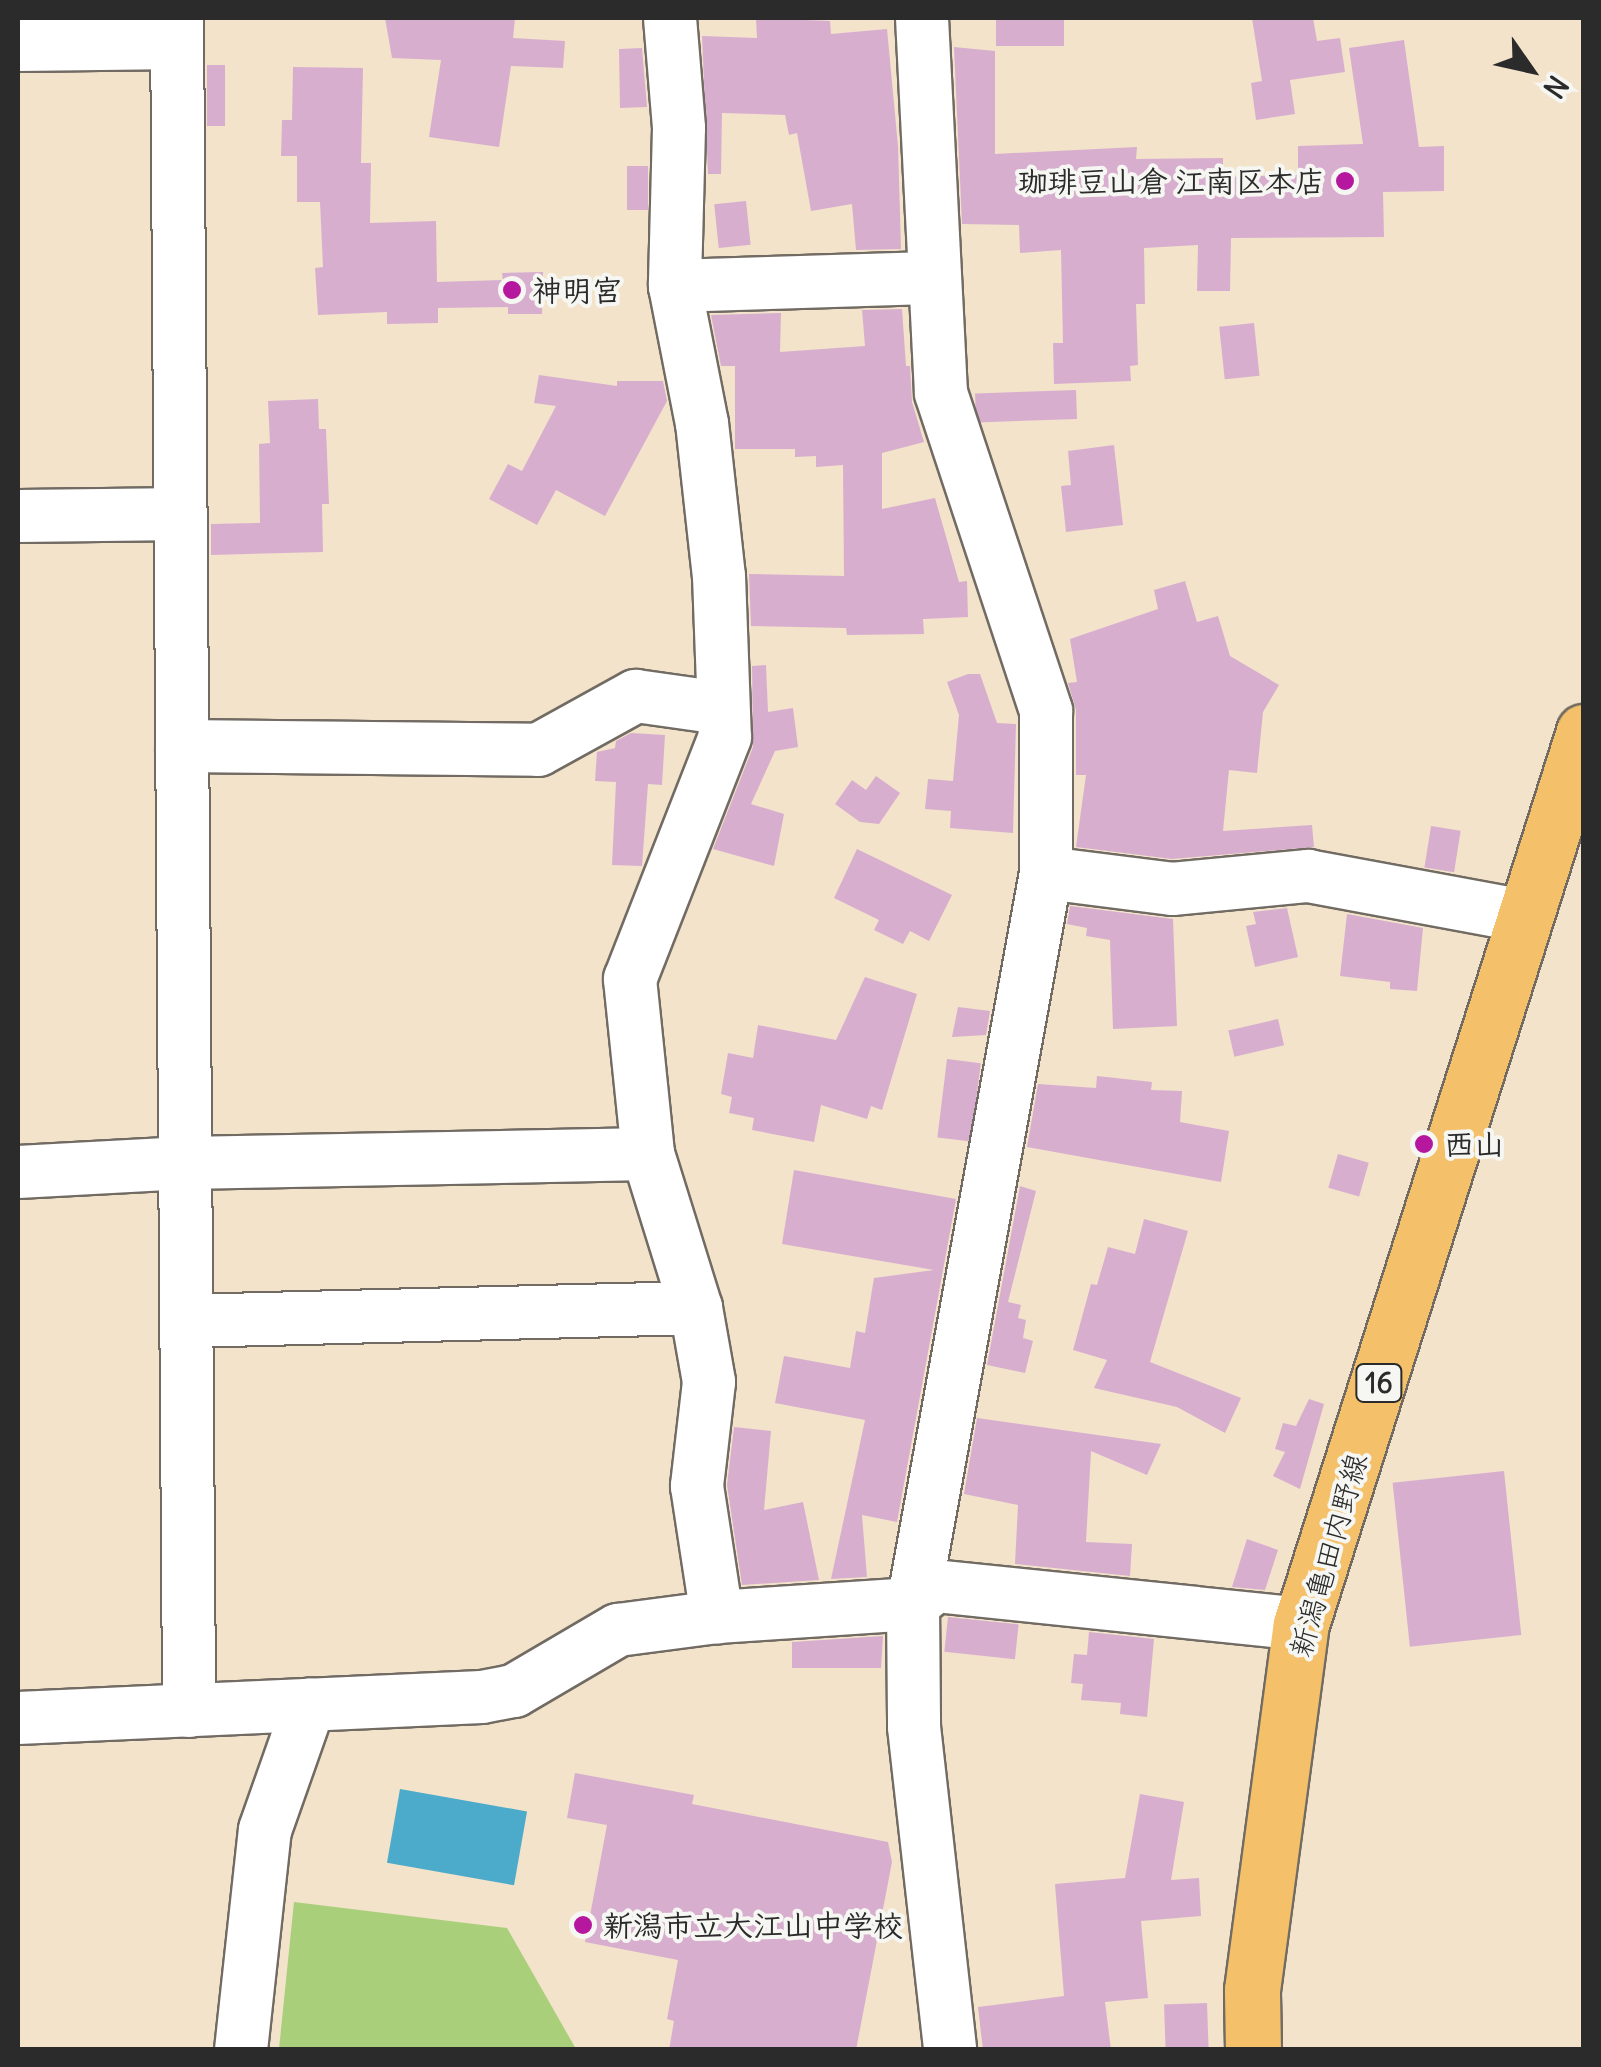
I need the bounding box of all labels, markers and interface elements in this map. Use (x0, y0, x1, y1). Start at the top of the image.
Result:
north arrow (1481, 20, 1581, 120)
text: N (1536, 69, 1576, 105)
place label: 珈琲豆山倉 江南区本店 (1018, 163, 1325, 199)
marker: 珈琲豆山倉 江南区本店 (1334, 170, 1356, 192)
place label: 神明宮 (532, 272, 622, 308)
marker: 神明宮 (501, 279, 523, 301)
place label: 西山 (1444, 1126, 1504, 1162)
marker: 西山 (1413, 1133, 1435, 1155)
road number: 16 (1354, 1360, 1404, 1406)
street label: 新潟亀田内野線 (1282, 1449, 1374, 1661)
place label: 新潟市立大江山中学校 (603, 1907, 903, 1943)
marker: 新潟市立大江山中学校 (572, 1914, 594, 1936)

